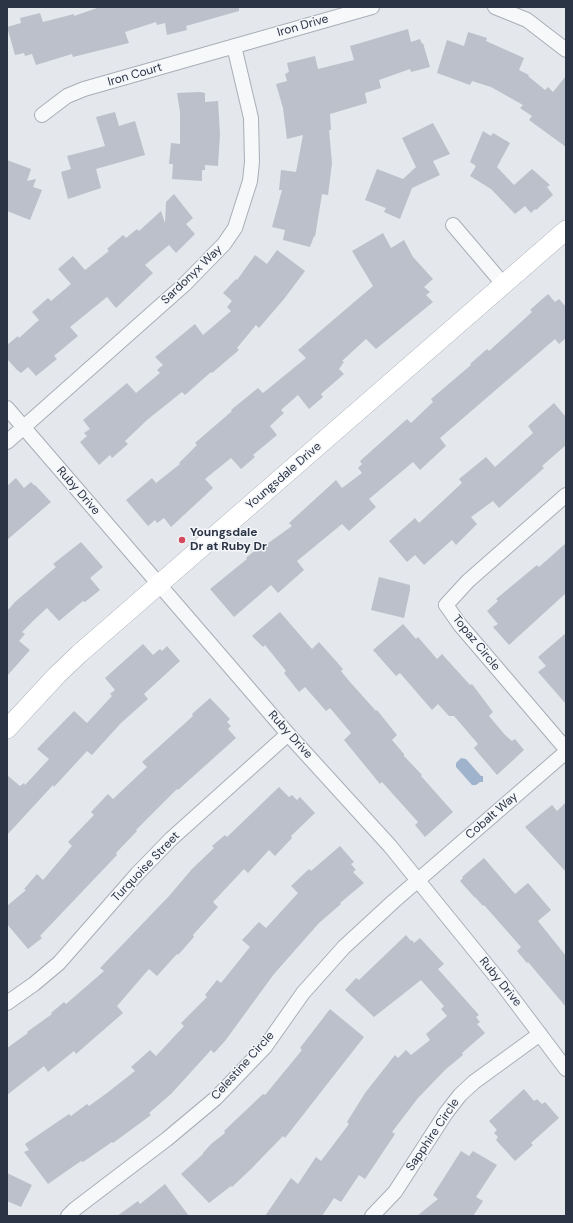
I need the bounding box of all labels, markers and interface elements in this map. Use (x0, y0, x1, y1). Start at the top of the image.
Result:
street label: Iron Drive (276, 12, 330, 40)
street label: Iron Court (106, 60, 164, 90)
street label: Sardonyx Way (159, 242, 225, 308)
street label: Youngsdale Drive (244, 440, 324, 512)
street label: Ruby Drive (53, 464, 103, 518)
place label: Youngsdale Dr at Ruby Dr (190, 526, 267, 554)
marker: Youngsdale Dr at Ruby Dr (177, 535, 187, 545)
street label: Topaz Circle (449, 612, 503, 674)
street label: Ruby Drive (265, 708, 315, 762)
street label: Cobalt Way (463, 789, 521, 843)
street label: Turquoise Street (109, 829, 183, 905)
street label: Ruby Drive (476, 954, 524, 1010)
street label: Celestine Circle (208, 1029, 278, 1103)
street label: Sapphire Circle (403, 1096, 463, 1174)

